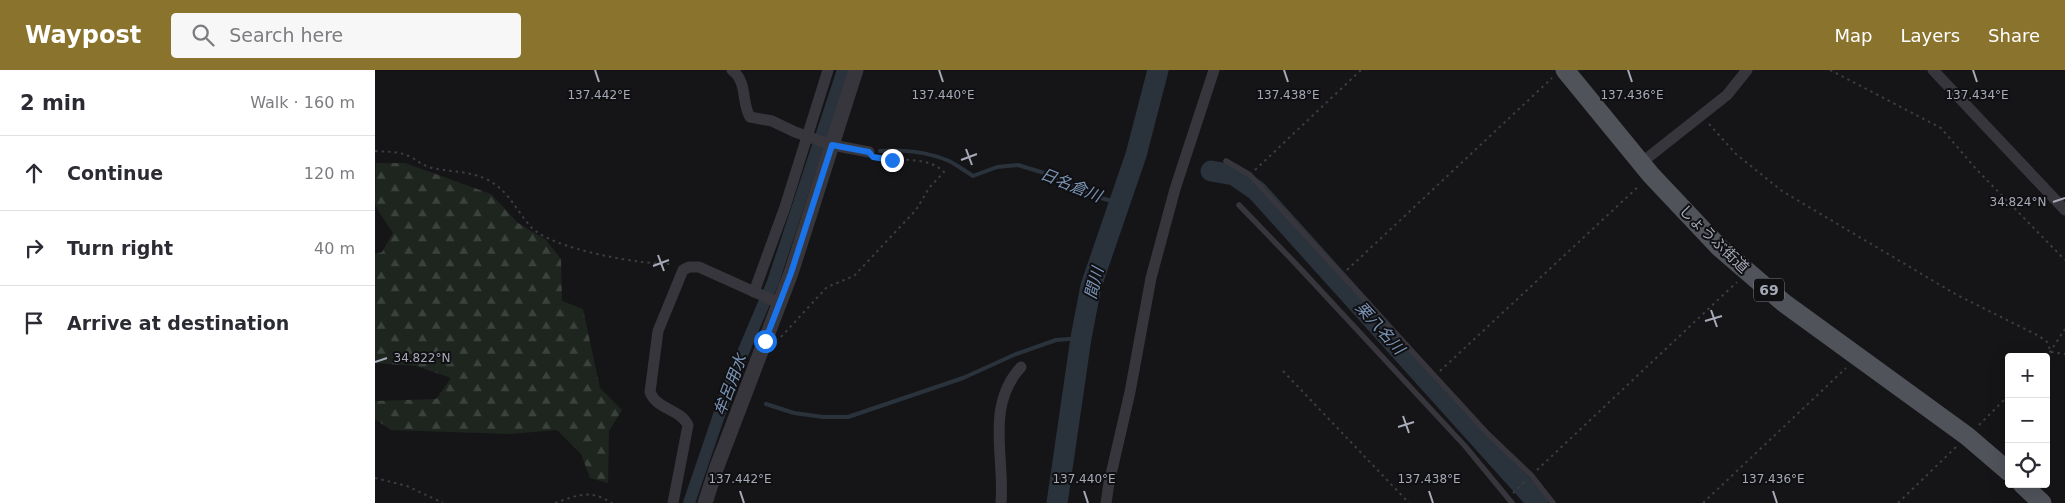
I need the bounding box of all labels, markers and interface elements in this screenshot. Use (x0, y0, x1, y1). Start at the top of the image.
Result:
search box (171, 13, 521, 58)
text: Waypost (25, 21, 141, 49)
icon: search (189, 21, 217, 49)
text: Search here (229, 24, 343, 46)
text: Map (1834, 25, 1872, 46)
text: Layers (1900, 25, 1960, 46)
text: Share (1988, 25, 2040, 46)
text: 137.442°E (567, 88, 631, 102)
text: 137.440°E (911, 88, 975, 102)
text: 137.438°E (1256, 88, 1320, 102)
text: 137.436°E (1600, 88, 1664, 102)
text: 137.434°E (1945, 88, 2009, 102)
text: 2 min (20, 91, 86, 115)
text: Walk · 160 m (250, 93, 355, 112)
route end (881, 149, 904, 172)
icon: ahead (20, 159, 48, 187)
text: Continue (67, 162, 163, 184)
text: 120 m (304, 164, 355, 183)
water label: 日名倉川 (1038, 164, 1106, 207)
text: 34.824°N (1990, 195, 2046, 209)
street label: しょうぶ街道 (1675, 201, 1753, 277)
icon: right (20, 234, 48, 262)
text: Turn right (67, 237, 173, 259)
text: 40 m (314, 239, 355, 258)
water label: 間川 (1081, 263, 1108, 301)
road number: 69 (1754, 278, 1784, 302)
water label: 栗八名川 (1352, 298, 1410, 360)
icon: arrive (20, 309, 48, 337)
text: Arrive at destination (67, 312, 289, 334)
route start (754, 330, 777, 353)
water label: 牟呂用水 (710, 350, 751, 418)
text: 34.822°N (394, 351, 450, 365)
map controls (2005, 353, 2050, 488)
button: + (2005, 353, 2050, 398)
button: − (2005, 398, 2050, 443)
button: locate (2005, 443, 2050, 488)
text: 137.442°E (708, 472, 772, 486)
text: 137.440°E (1052, 472, 1116, 486)
text: 137.438°E (1397, 472, 1461, 486)
text: 137.436°E (1741, 472, 1805, 486)

